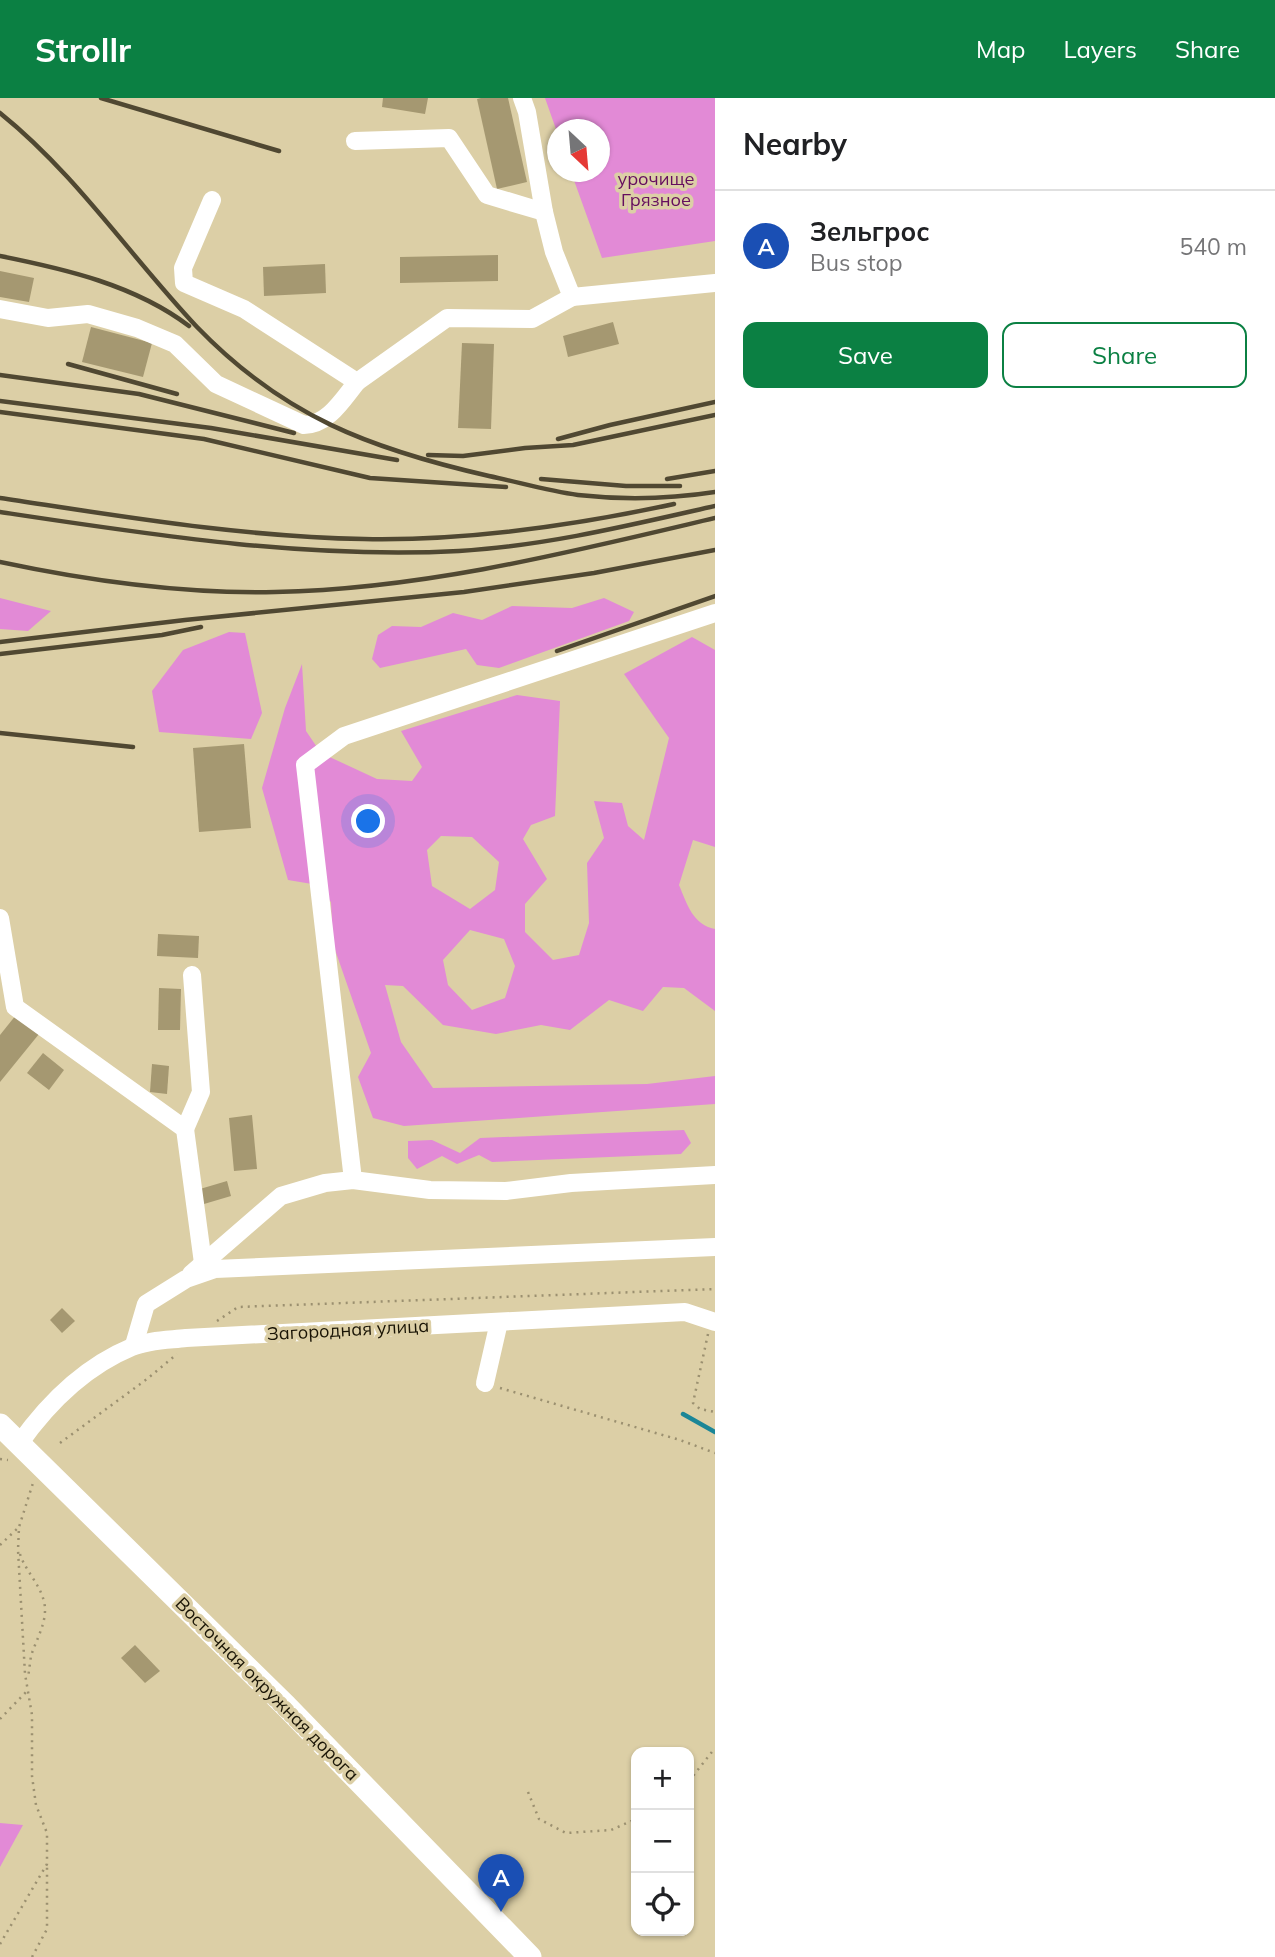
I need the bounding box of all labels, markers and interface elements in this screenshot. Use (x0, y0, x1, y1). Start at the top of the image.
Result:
text: Strollr (35, 29, 131, 70)
text: Map (976, 34, 1025, 64)
text: Layers (1063, 34, 1137, 64)
text: Share (1175, 34, 1240, 64)
north arrow (547, 119, 610, 182)
text: Nearby (743, 125, 847, 163)
park label: урочище Грязное (617, 167, 695, 211)
text: Зельгрос (810, 215, 930, 248)
text: A (757, 232, 775, 261)
text: 540 m (1179, 232, 1247, 261)
text: Bus stop (810, 248, 902, 277)
button: Save (743, 322, 988, 388)
button: Share (1002, 322, 1247, 388)
your location (351, 804, 385, 838)
street label: Загородная улица (266, 1314, 430, 1345)
street label: Восточная окружная дорога (171, 1592, 364, 1785)
map controls (631, 1747, 694, 1936)
button: + (631, 1747, 694, 1810)
button: − (631, 1810, 694, 1873)
pin: A (478, 1854, 524, 1912)
button: locate (631, 1873, 694, 1936)

